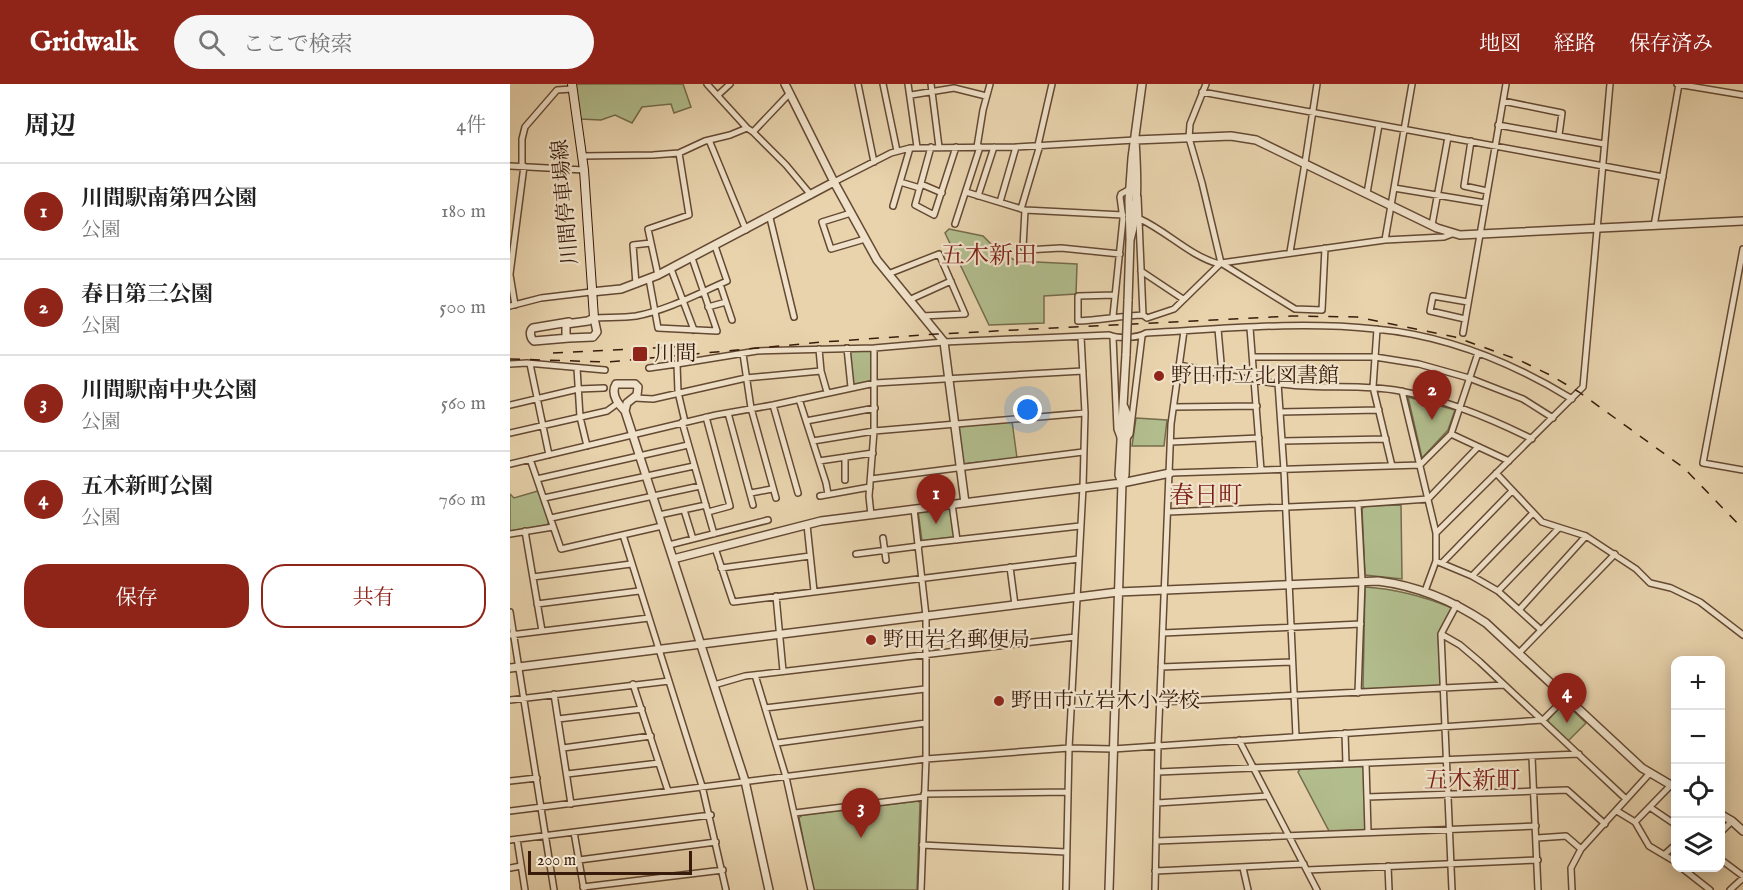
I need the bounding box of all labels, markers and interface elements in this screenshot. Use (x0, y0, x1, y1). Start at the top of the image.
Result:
search box (174, 15, 594, 69)
text: Gridwalk (30, 25, 138, 60)
icon: search (195, 26, 228, 59)
text: ここで検索 (243, 31, 353, 59)
text: 地図 (1479, 31, 1521, 58)
text: 経路 (1554, 31, 1596, 58)
text: 保存済み (1629, 31, 1713, 58)
text: 周辺 (24, 110, 76, 143)
text: 4件 (456, 113, 486, 138)
street label: 川間停車場線 (547, 138, 585, 266)
text: 川間駅南第四公園 (81, 185, 257, 213)
text: 1 (40, 199, 47, 224)
text: 180 m (441, 199, 486, 224)
text: 公園 (81, 218, 121, 243)
district label: 五木新田 (941, 241, 1037, 272)
text: 春日第三公園 (81, 281, 213, 309)
text: 2 (39, 295, 48, 320)
text: 500 m (439, 295, 486, 320)
text: 公園 (81, 314, 121, 339)
place label: 川間 (654, 341, 696, 368)
marker: 川間 (631, 345, 649, 363)
place label: 野田市立北図書館 (1171, 363, 1339, 390)
marker: 野田市立北図書館 (1152, 369, 1166, 383)
pin: 2 (1412, 370, 1452, 420)
text: 川間駅南中央公園 (81, 377, 257, 405)
text: 3 (40, 391, 47, 416)
text: 560 m (441, 391, 486, 416)
your location (1013, 395, 1042, 424)
text: 公園 (81, 410, 121, 435)
text: 五木新町公園 (81, 473, 213, 501)
pin: 1 (916, 474, 956, 524)
district label: 春日町 (1170, 481, 1242, 512)
text: 4 (39, 487, 48, 512)
text: 760 m (439, 487, 486, 512)
text: 公園 (81, 506, 121, 531)
button: 保存 (24, 564, 249, 628)
button: 共有 (261, 564, 486, 628)
place label: 野田岩名郵便局 (883, 627, 1030, 654)
marker: 野田岩名郵便局 (864, 633, 878, 647)
map controls (1671, 656, 1725, 872)
button: + (1671, 656, 1725, 710)
pin: 4 (1548, 674, 1586, 723)
place label: 野田市立岩木小学校 (1011, 688, 1200, 715)
marker: 野田市立岩木小学校 (992, 694, 1006, 708)
button: − (1671, 710, 1725, 764)
button: locate (1671, 764, 1725, 818)
district label: 五木新町 (1424, 766, 1520, 797)
pin: 3 (842, 788, 880, 838)
button: layers (1671, 818, 1725, 872)
scale bar (528, 848, 692, 876)
text: 200 m (537, 851, 576, 871)

